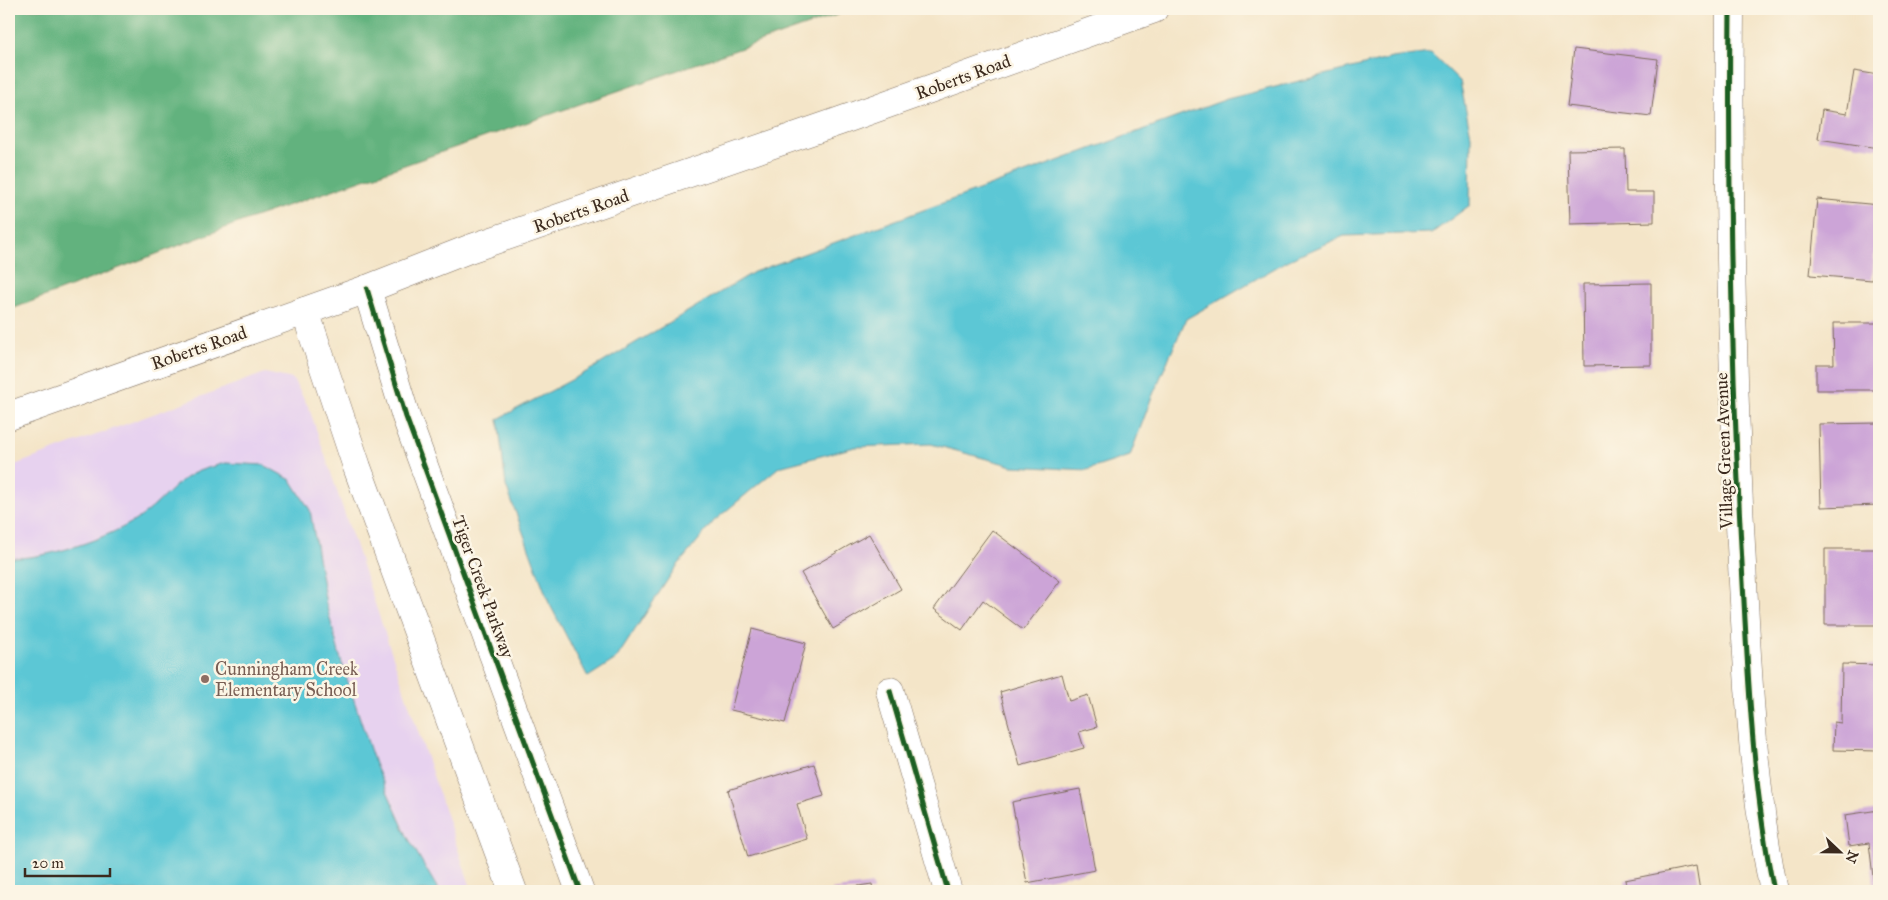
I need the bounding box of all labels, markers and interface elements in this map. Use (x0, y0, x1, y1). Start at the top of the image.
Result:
street label: Roberts Road (912, 50, 1014, 104)
street label: Roberts Road (530, 184, 632, 238)
street label: Roberts Road (148, 321, 250, 375)
street label: Village Green Avenue (1710, 372, 1739, 531)
street label: Tiger Creek Parkway (446, 513, 519, 662)
place label: Cunningham Creek Elementary School (215, 658, 359, 701)
marker: Cunningham Creek Elementary School (199, 673, 211, 685)
north arrow (1816, 828, 1866, 878)
scale bar (25, 845, 110, 877)
text: N (1841, 848, 1862, 865)
text: 20 m (32, 854, 64, 872)

